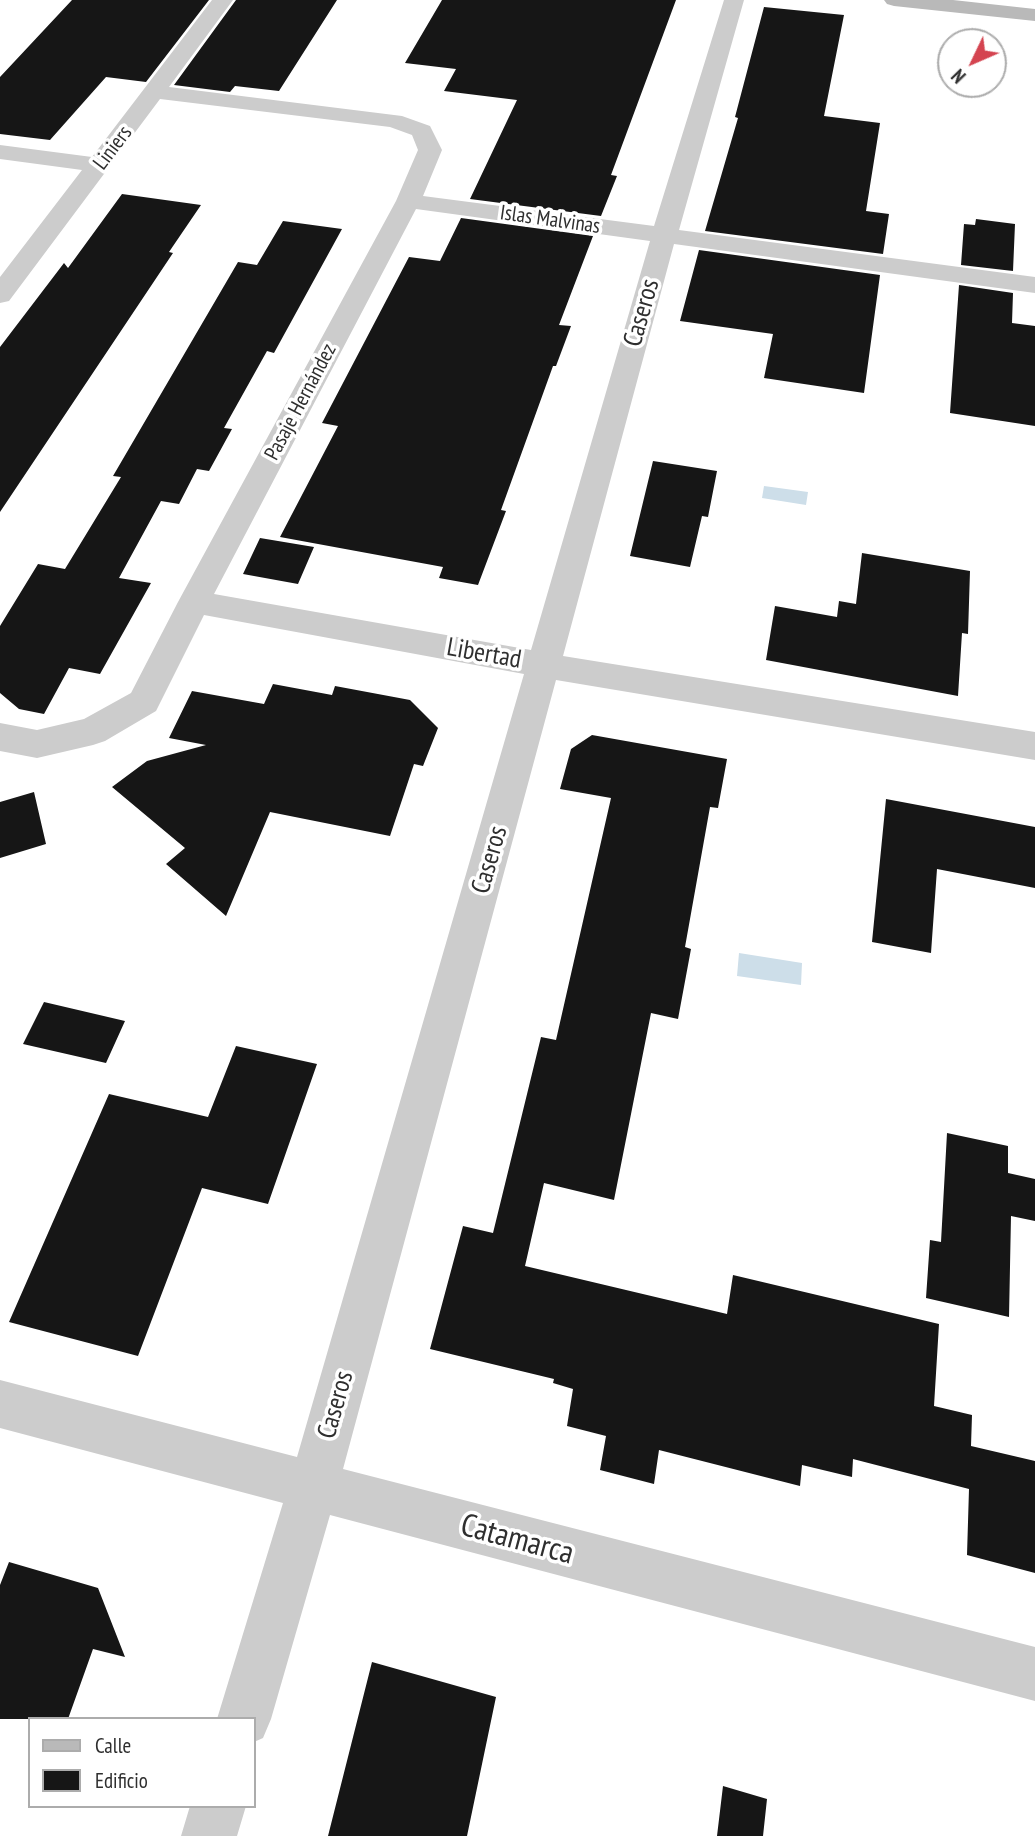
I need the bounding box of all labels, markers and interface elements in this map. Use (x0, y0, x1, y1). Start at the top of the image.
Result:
north arrow (937, 28, 1007, 98)
text: N (946, 64, 971, 88)
street label: Liniers (88, 121, 138, 175)
street label: Islas Malvinas (498, 200, 602, 240)
street label: Caseros (618, 276, 666, 350)
street label: Pasaje Hernández (260, 340, 342, 464)
street label: Libertad (444, 632, 524, 676)
street label: Caseros (466, 823, 514, 897)
street label: Caseros (312, 1368, 360, 1442)
street label: Catamarca (456, 1507, 578, 1573)
legend (28, 1717, 256, 1808)
text: Calle (95, 1732, 131, 1759)
text: Edificio (95, 1767, 148, 1794)

